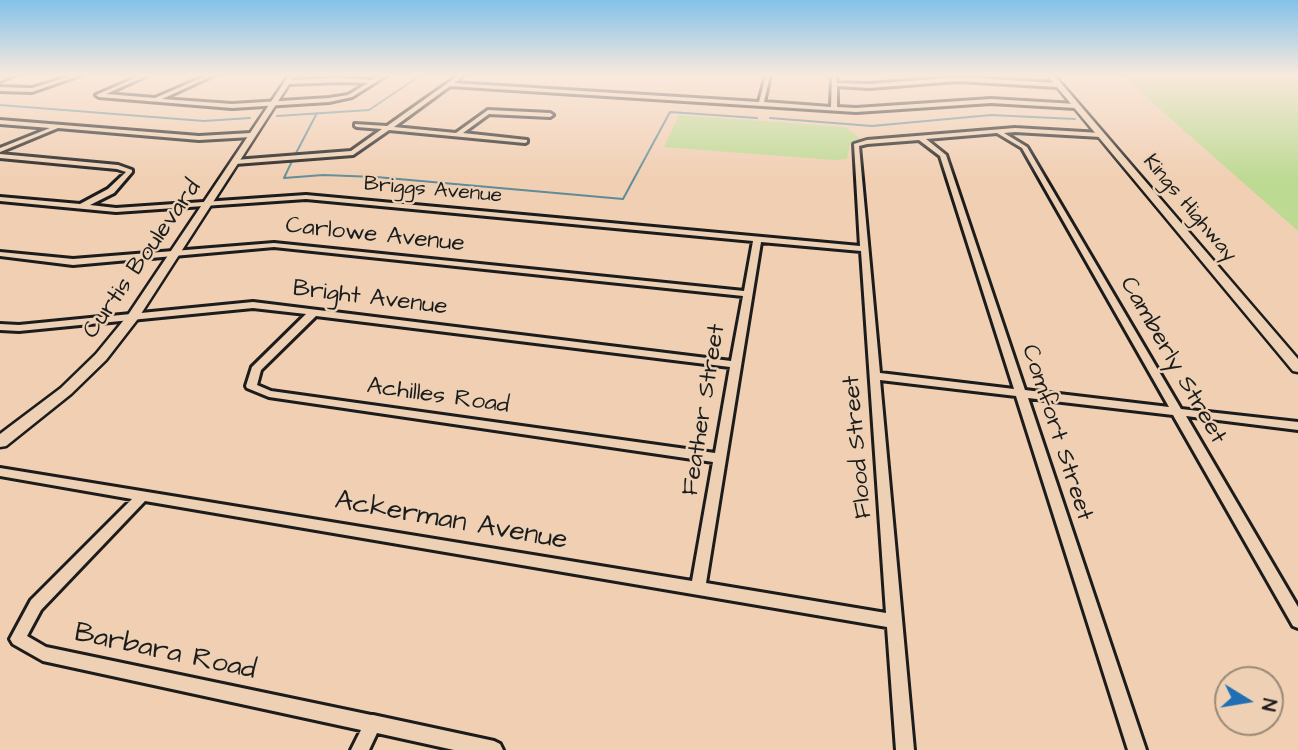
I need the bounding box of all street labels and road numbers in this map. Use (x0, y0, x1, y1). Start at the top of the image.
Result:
street label: Kings Highway (1137, 150, 1241, 268)
street label: Briggs Avenue (363, 172, 503, 210)
street label: Curtis Boulevard (78, 175, 208, 345)
street label: Carlowe Avenue (284, 212, 466, 260)
street label: Camberly Street (1112, 272, 1232, 450)
street label: Bright Avenue (291, 275, 449, 323)
street label: Feather Street (677, 322, 733, 498)
street label: Comfort Street (1014, 341, 1098, 525)
street label: Achilles Road (365, 373, 511, 421)
street label: Flood Street (838, 374, 880, 520)
street label: Ackerman Avenue (332, 485, 570, 559)
street label: Barbara Road (71, 617, 259, 689)

